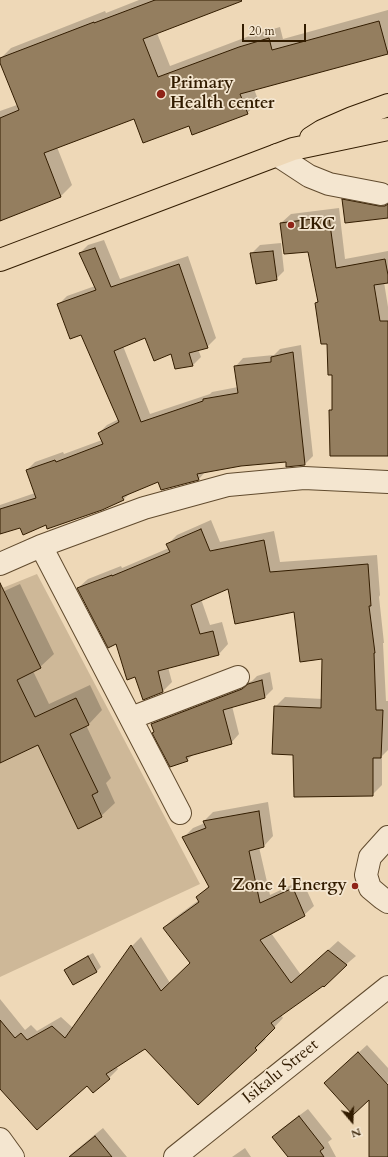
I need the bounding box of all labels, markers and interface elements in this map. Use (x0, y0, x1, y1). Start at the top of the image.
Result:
scale bar (244, 16, 308, 42)
text: 20 m (249, 23, 275, 39)
place label: Primary Health center (170, 74, 275, 114)
marker: Primary Health center (155, 88, 167, 100)
place label: LKC (299, 215, 335, 235)
marker: LKC (286, 220, 296, 230)
place label: Zone 4 Energy (232, 876, 347, 896)
marker: Zone 4 Energy (350, 881, 360, 891)
street label: Isikalu Street (239, 1035, 323, 1109)
north arrow (332, 1101, 372, 1141)
text: N (349, 1124, 363, 1141)

